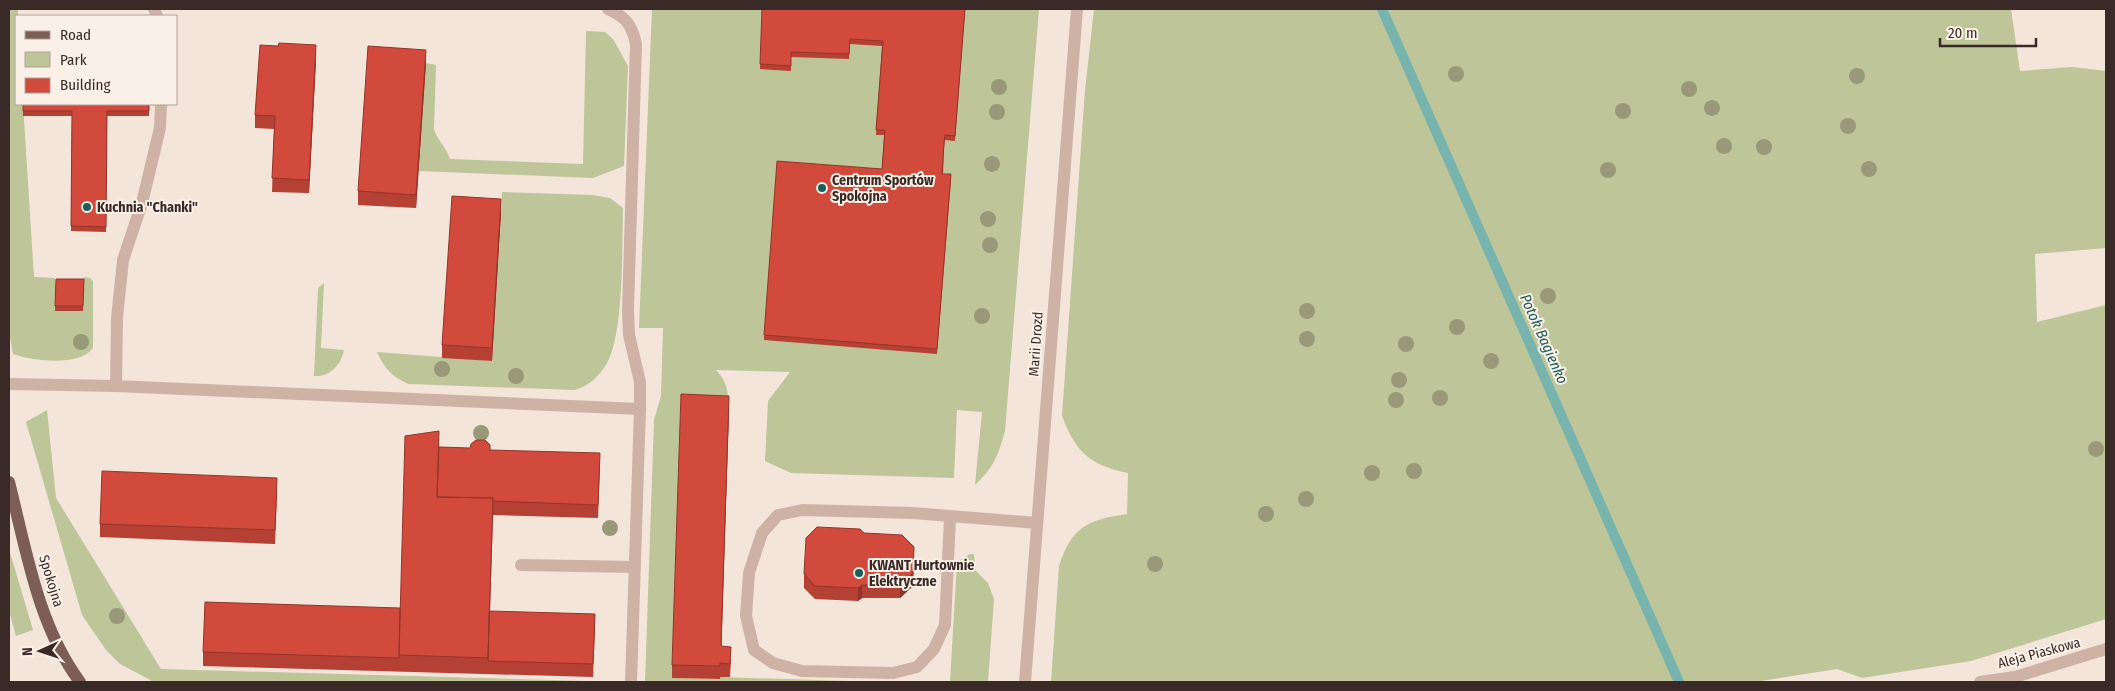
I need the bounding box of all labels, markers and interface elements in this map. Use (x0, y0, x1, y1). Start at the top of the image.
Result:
legend (15, 15, 178, 105)
scale bar (1940, 15, 2036, 47)
text: 20 m (1948, 24, 1978, 42)
text: Road (60, 26, 91, 44)
text: Park (60, 51, 87, 69)
text: Building (60, 76, 111, 94)
place label: Centrum Sportów Spokojna (832, 172, 934, 205)
marker: Centrum Sportów Spokojna (816, 182, 828, 194)
place label: Kuchnia "Chanki" (97, 199, 198, 216)
marker: Kuchnia "Chanki" (81, 201, 93, 213)
water label: Potok Bagienko (1516, 291, 1572, 387)
street label: Marii Drozd (1025, 311, 1047, 377)
street label: Spokojna (35, 553, 67, 609)
place label: KWANT Hurtownie Elektryczne (869, 557, 974, 590)
marker: KWANT Hurtownie Elektryczne (853, 567, 865, 579)
north arrow (15, 626, 65, 676)
street label: Aleja Piaskowa (1996, 634, 2082, 672)
text: N (19, 647, 36, 656)

